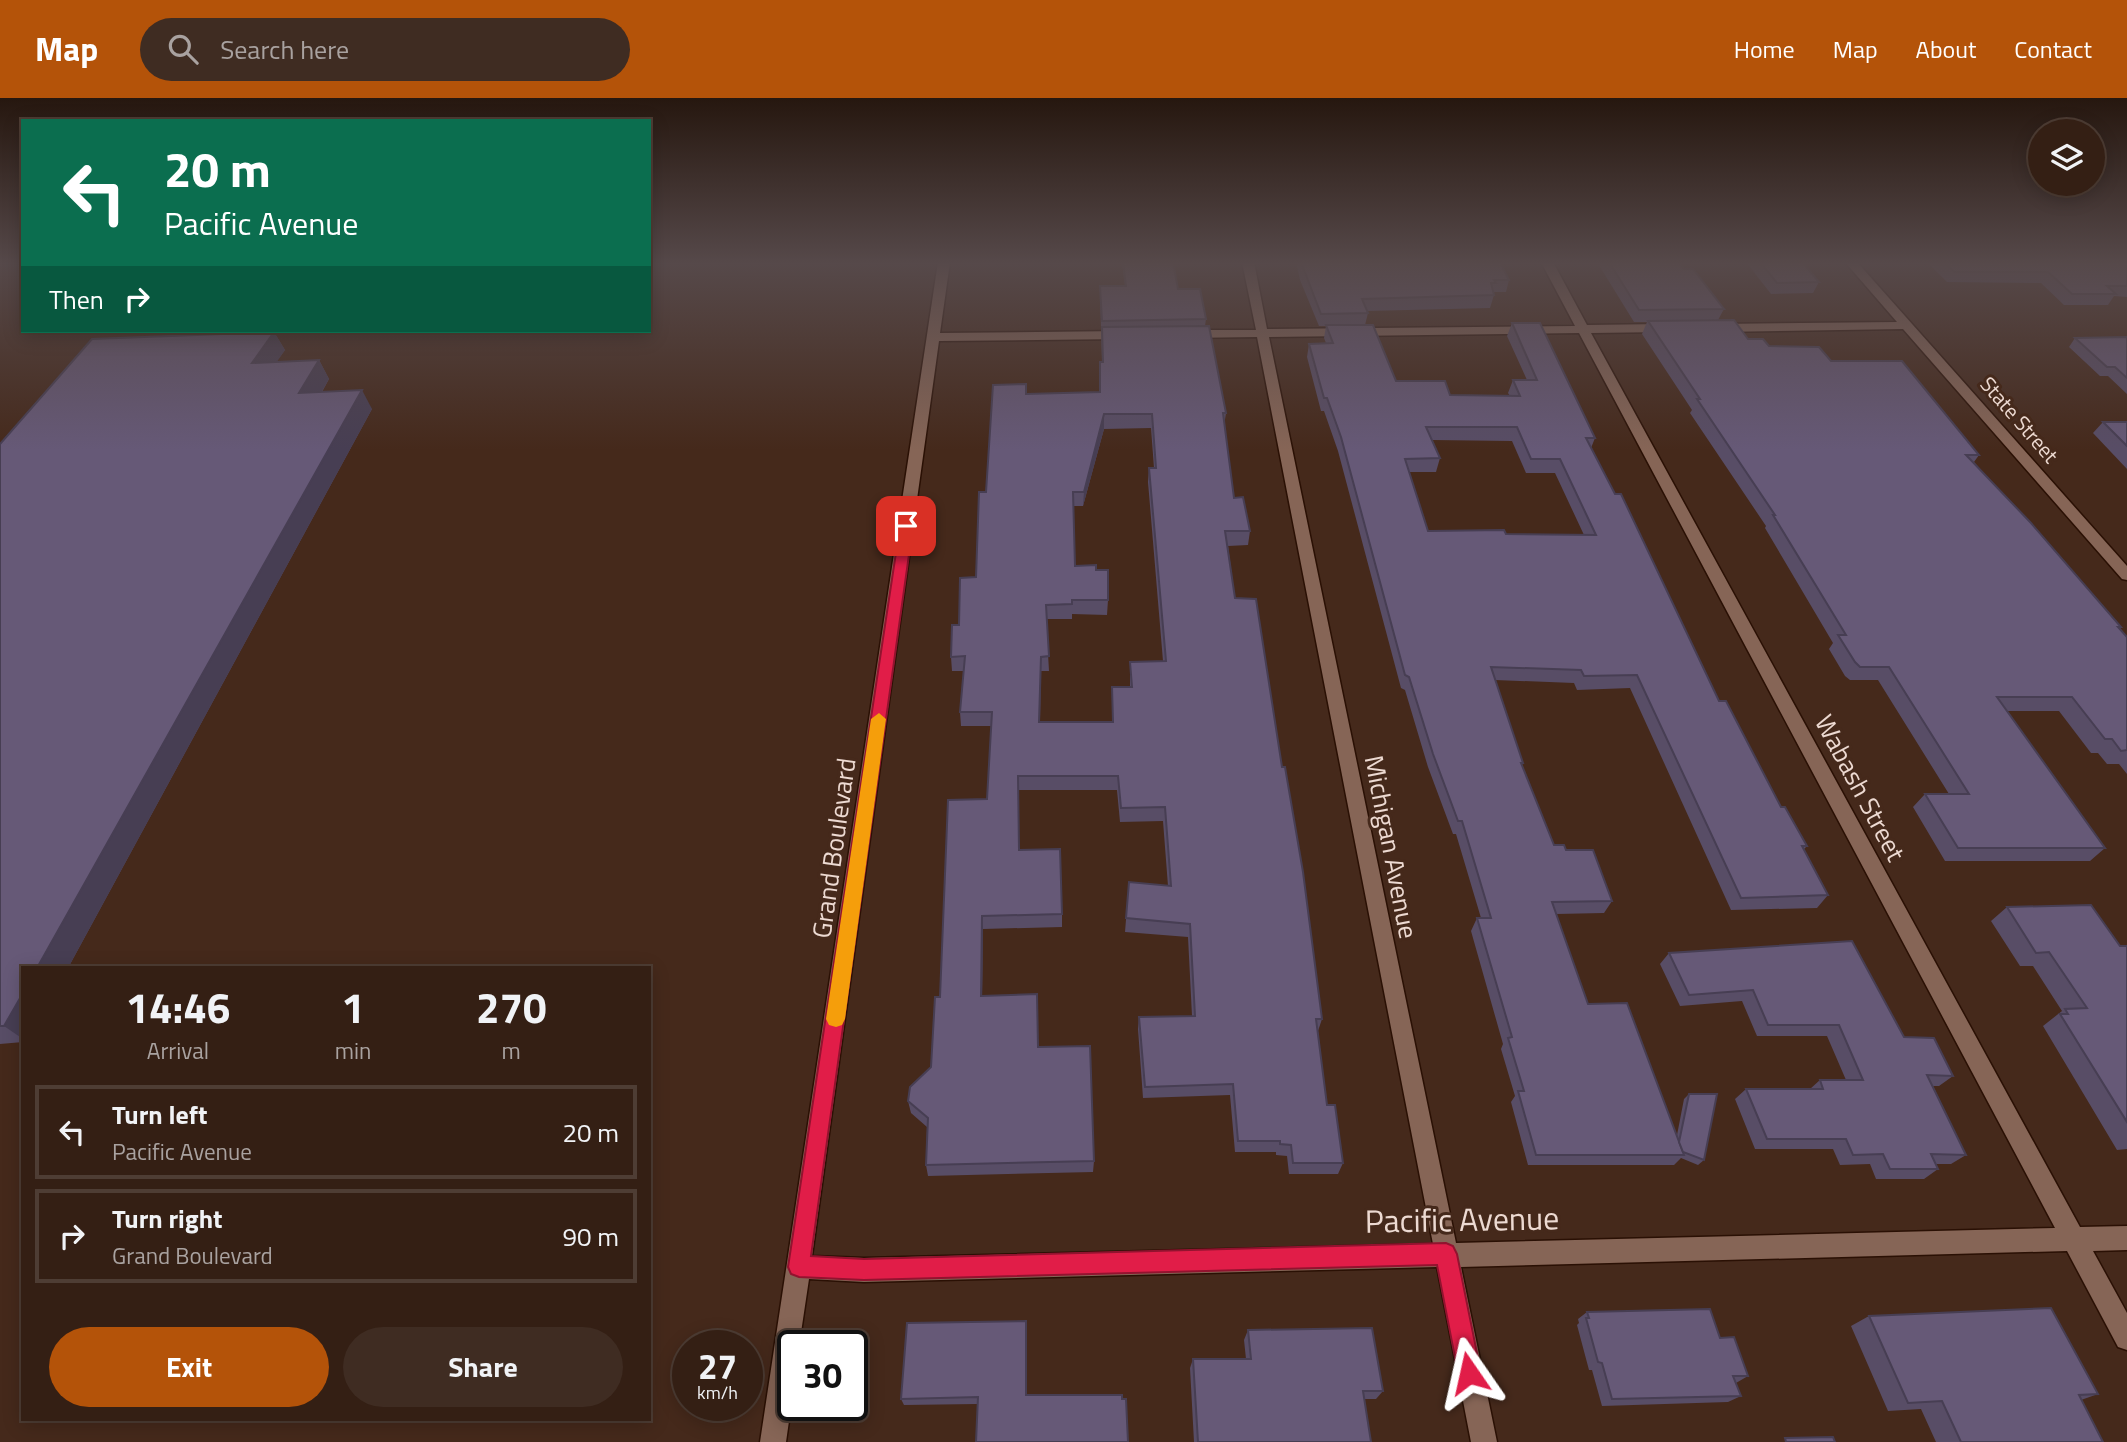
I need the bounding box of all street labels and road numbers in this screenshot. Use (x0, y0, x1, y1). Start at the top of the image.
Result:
street label: State Street (1973, 369, 2067, 470)
street label: Wabash Street (1805, 707, 1915, 868)
street label: Michigan Avenue (1355, 752, 1428, 942)
street label: Grand Boulevard (802, 755, 865, 941)
street label: Pacific Avenue (1364, 1193, 1560, 1245)

